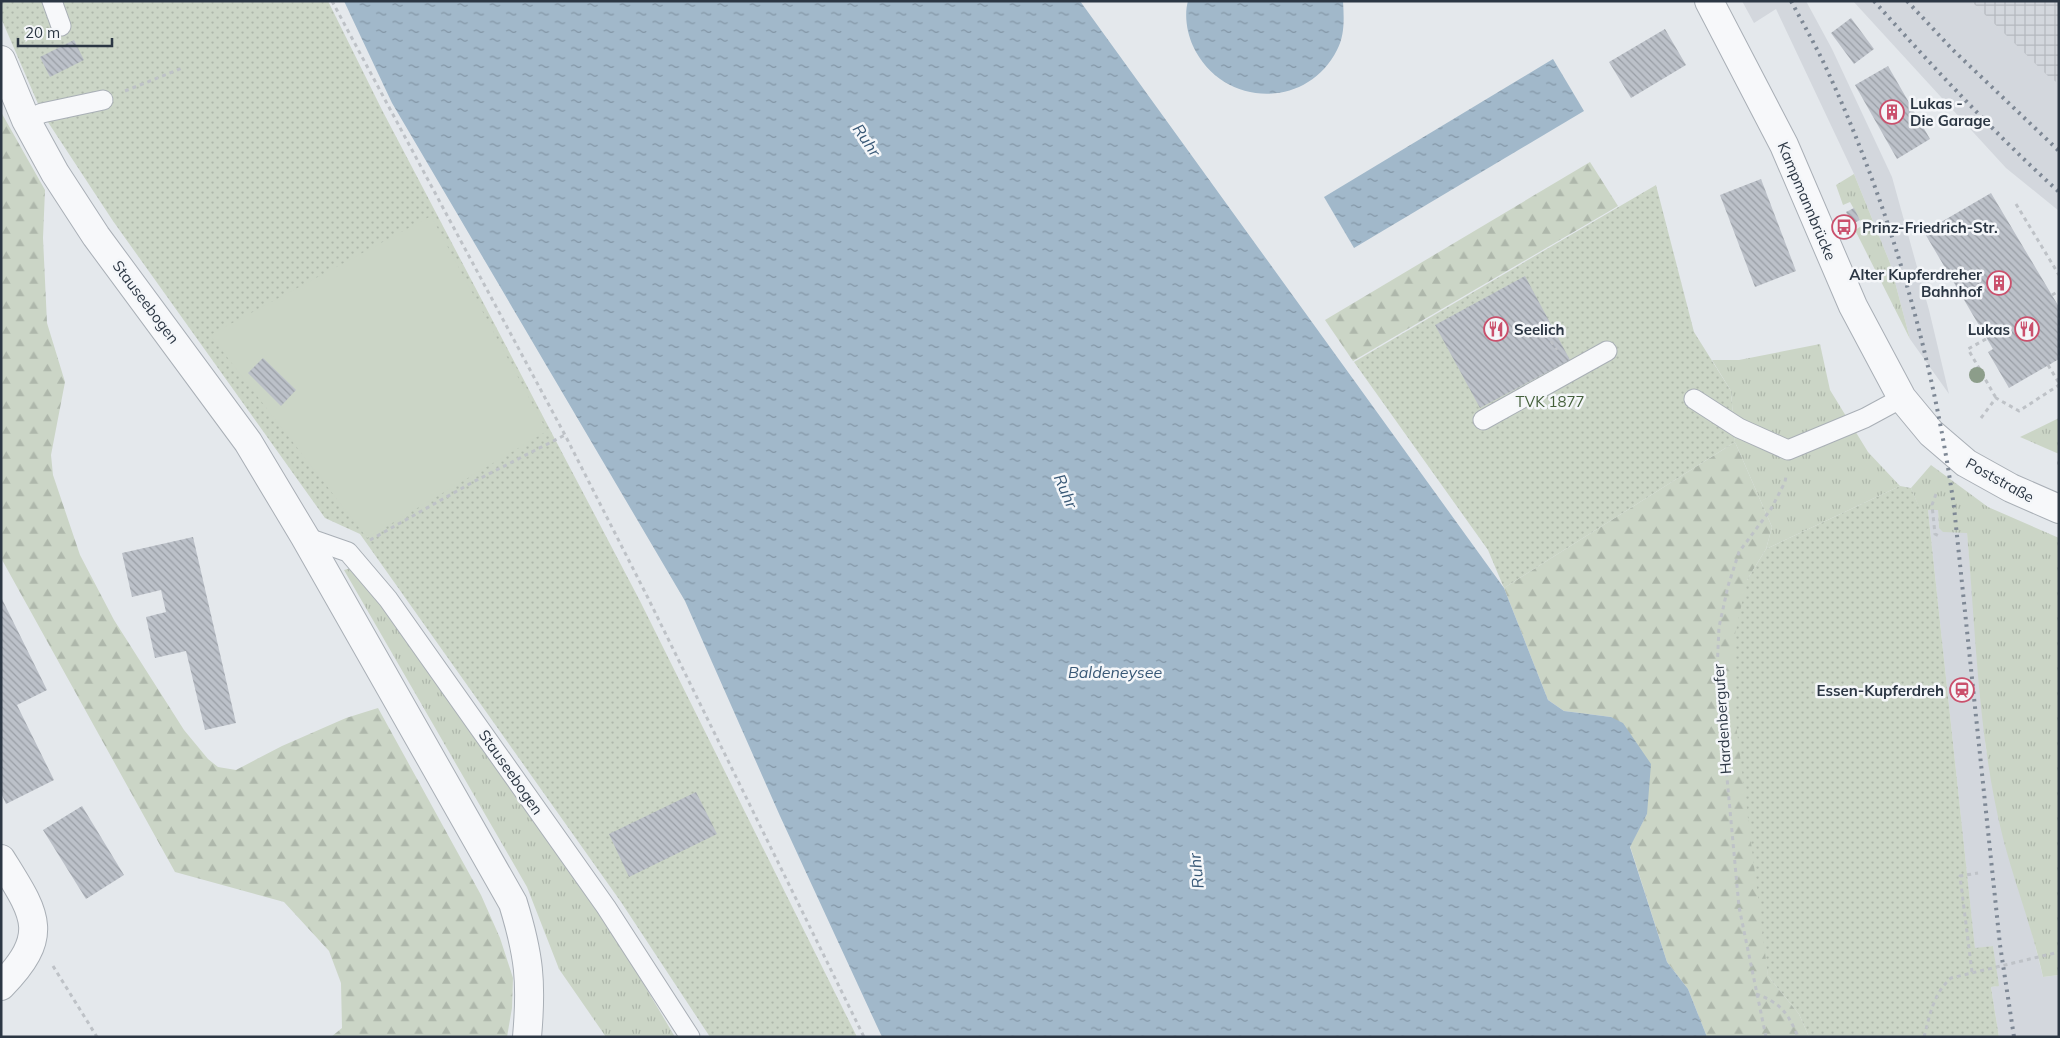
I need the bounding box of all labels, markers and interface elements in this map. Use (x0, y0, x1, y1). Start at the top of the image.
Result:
scale bar (18, 15, 111, 47)
text: 20 m (25, 23, 60, 42)
place label: Lukas - Die Garage (1910, 94, 1991, 130)
building icon: Lukas - Die Garage (1879, 99, 1905, 125)
water label: Ruhr (849, 120, 886, 161)
street label: Kampmannbrücke (1774, 139, 1840, 263)
bus stop icon: Prinz-Friedrich-Str. (1831, 214, 1857, 240)
place label: Prinz-Friedrich-Str. (1862, 218, 1998, 237)
street label: Stauseebogen (108, 257, 184, 347)
place label: Alter Kupferdreher Bahnhof (1849, 265, 1982, 301)
building icon: Alter Kupferdreher Bahnhof (1986, 270, 2012, 296)
restaurant icon: Seelich (1483, 316, 1509, 342)
restaurant icon: Lukas (2014, 316, 2040, 342)
place label: Seelich (1514, 320, 1565, 339)
place label: Lukas (1968, 320, 2010, 339)
park label: TVK 1877 (1515, 392, 1585, 411)
street label: Poststraße (1962, 453, 2038, 507)
water label: Ruhr (1050, 471, 1083, 512)
water label: Baldeneysee (1068, 662, 1162, 682)
street label: Hardenbergufer (1709, 663, 1735, 775)
station icon: Essen-Kupferdreh (1949, 677, 1975, 703)
place label: Essen-Kupferdreh (1817, 681, 1944, 700)
street label: Stauseebogen (475, 726, 547, 818)
water label: Ruhr (1184, 851, 1208, 890)

